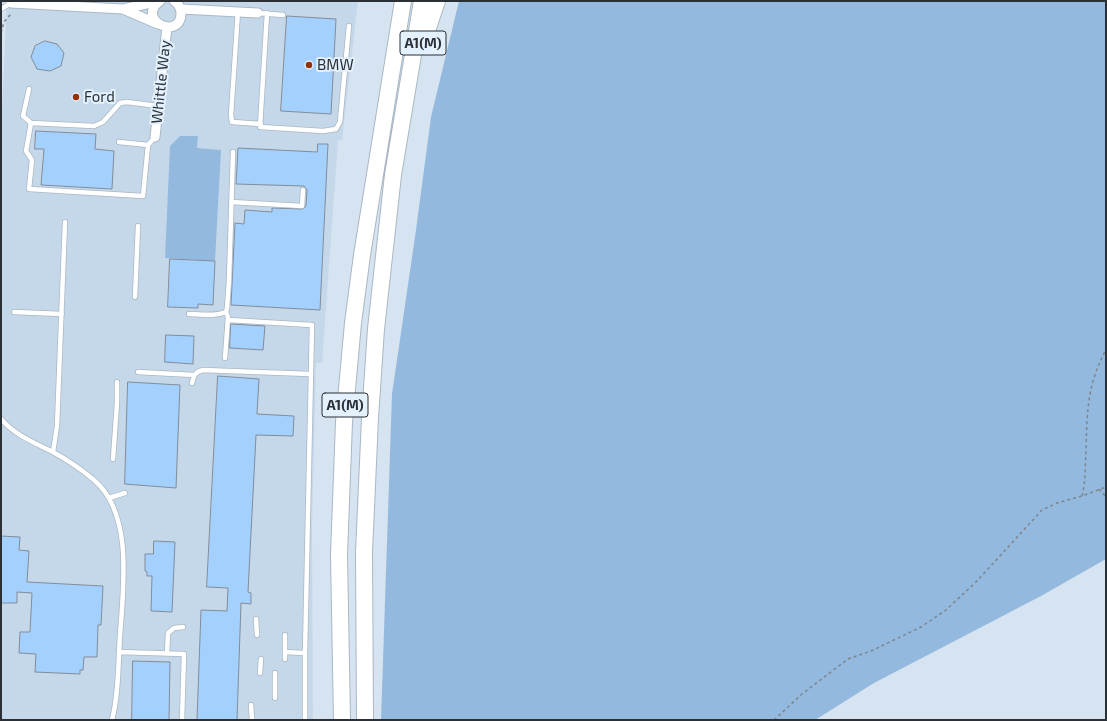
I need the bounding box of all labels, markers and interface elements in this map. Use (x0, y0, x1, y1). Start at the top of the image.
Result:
road number: A1(M) (400, 31, 446, 55)
street label: Whittle Way (148, 39, 174, 125)
place label: BMW (317, 56, 354, 74)
marker: BMW (304, 60, 314, 70)
place label: Ford (84, 88, 115, 106)
marker: Ford (71, 92, 81, 102)
road number: A1(M) (322, 393, 368, 417)

